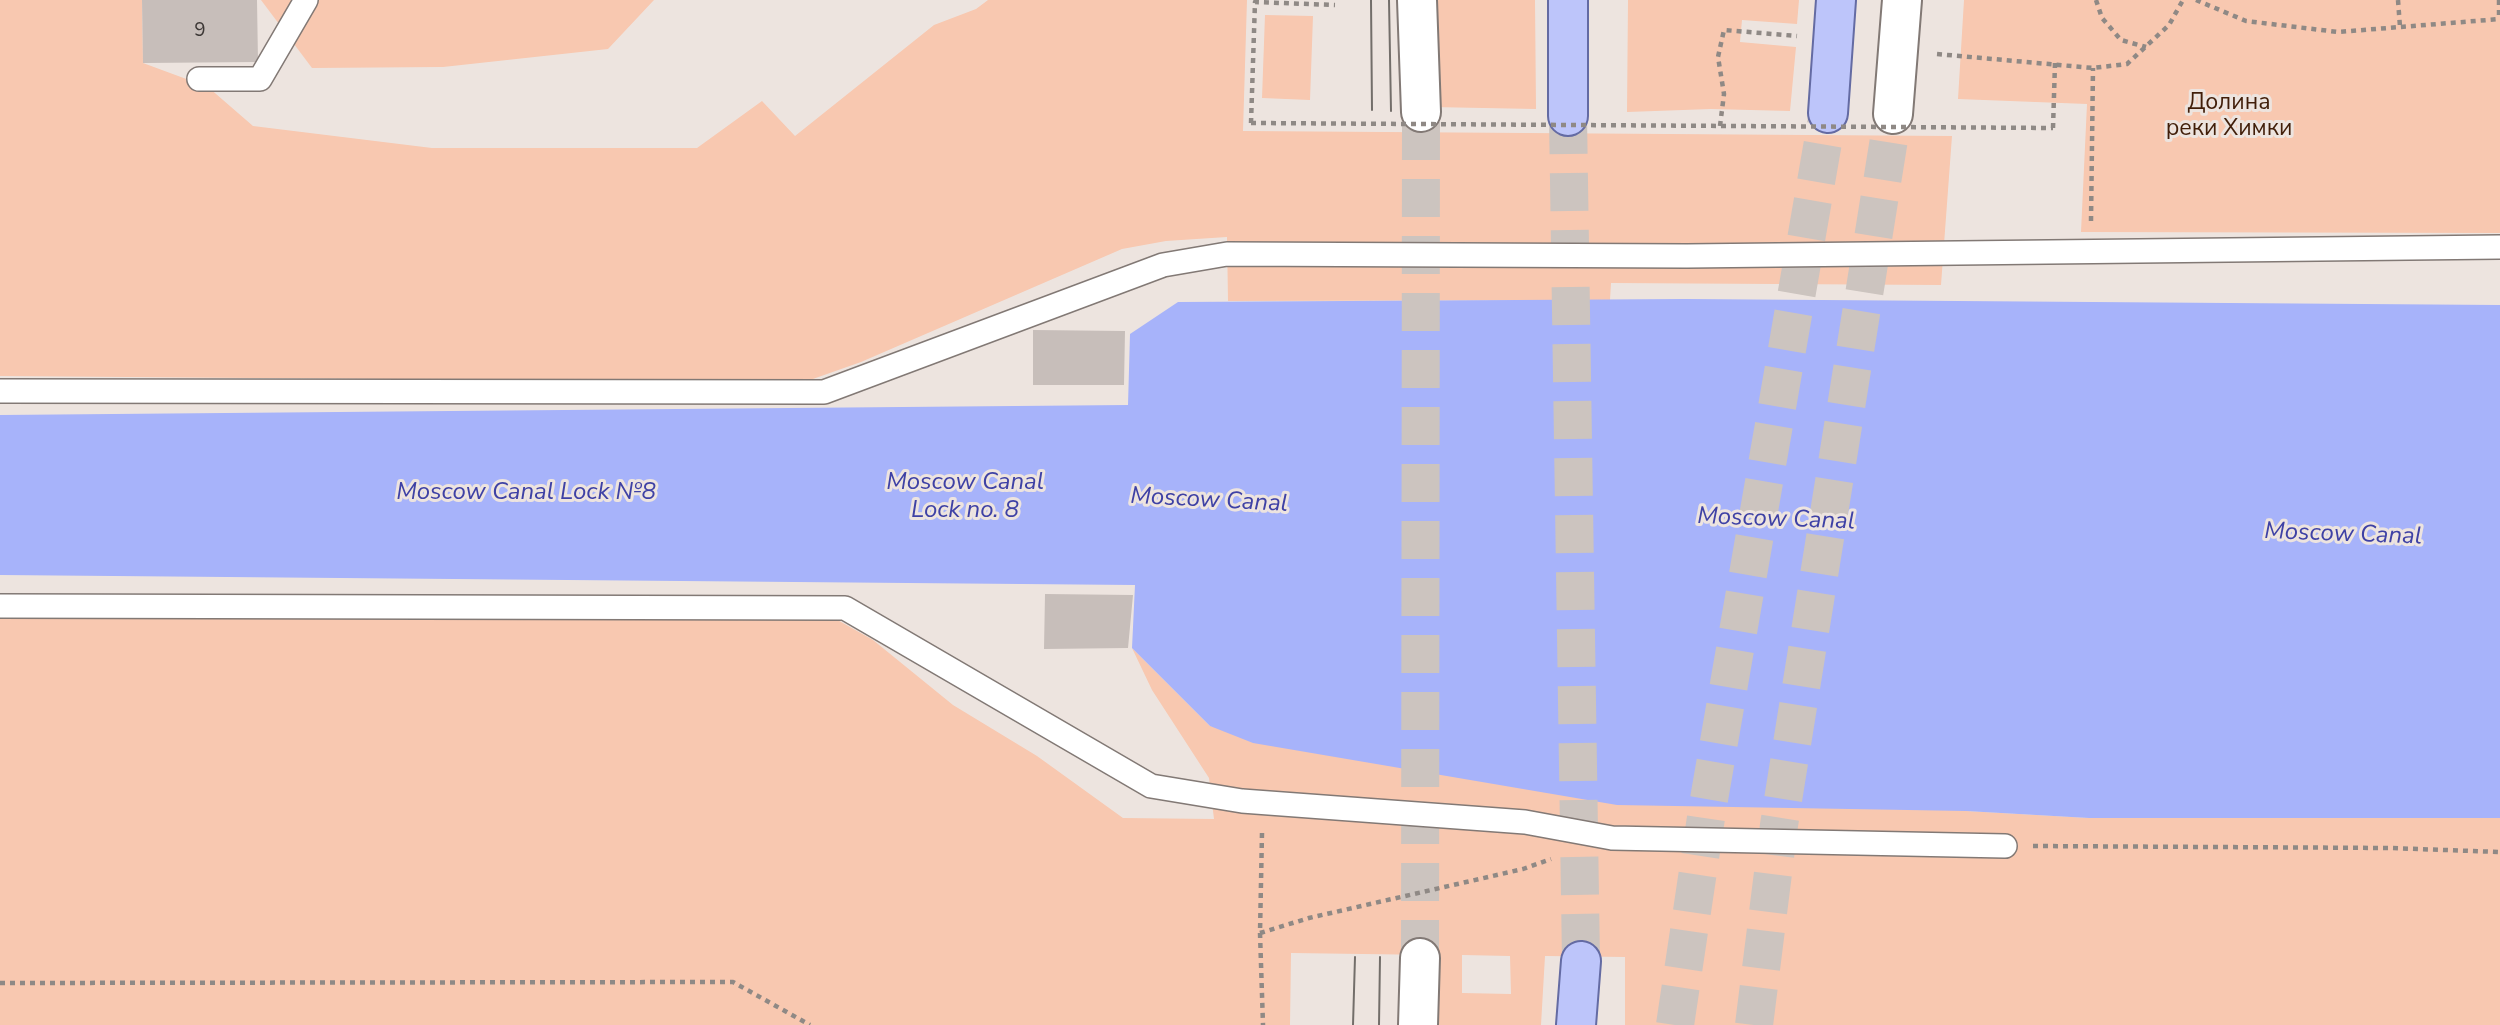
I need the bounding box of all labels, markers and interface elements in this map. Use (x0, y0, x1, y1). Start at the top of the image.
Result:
house number: 9 (194, 20, 206, 42)
park label: Долина реки Химки (2166, 89, 2292, 143)
water label: Moscow Canal Lock no. 8 (886, 469, 1044, 525)
water label: Moscow Canal Lock №8 (396, 479, 656, 507)
water label: Moscow Canal (1129, 482, 1289, 520)
water label: Moscow Canal (1697, 503, 1855, 537)
water label: Moscow Canal (2264, 518, 2422, 552)

